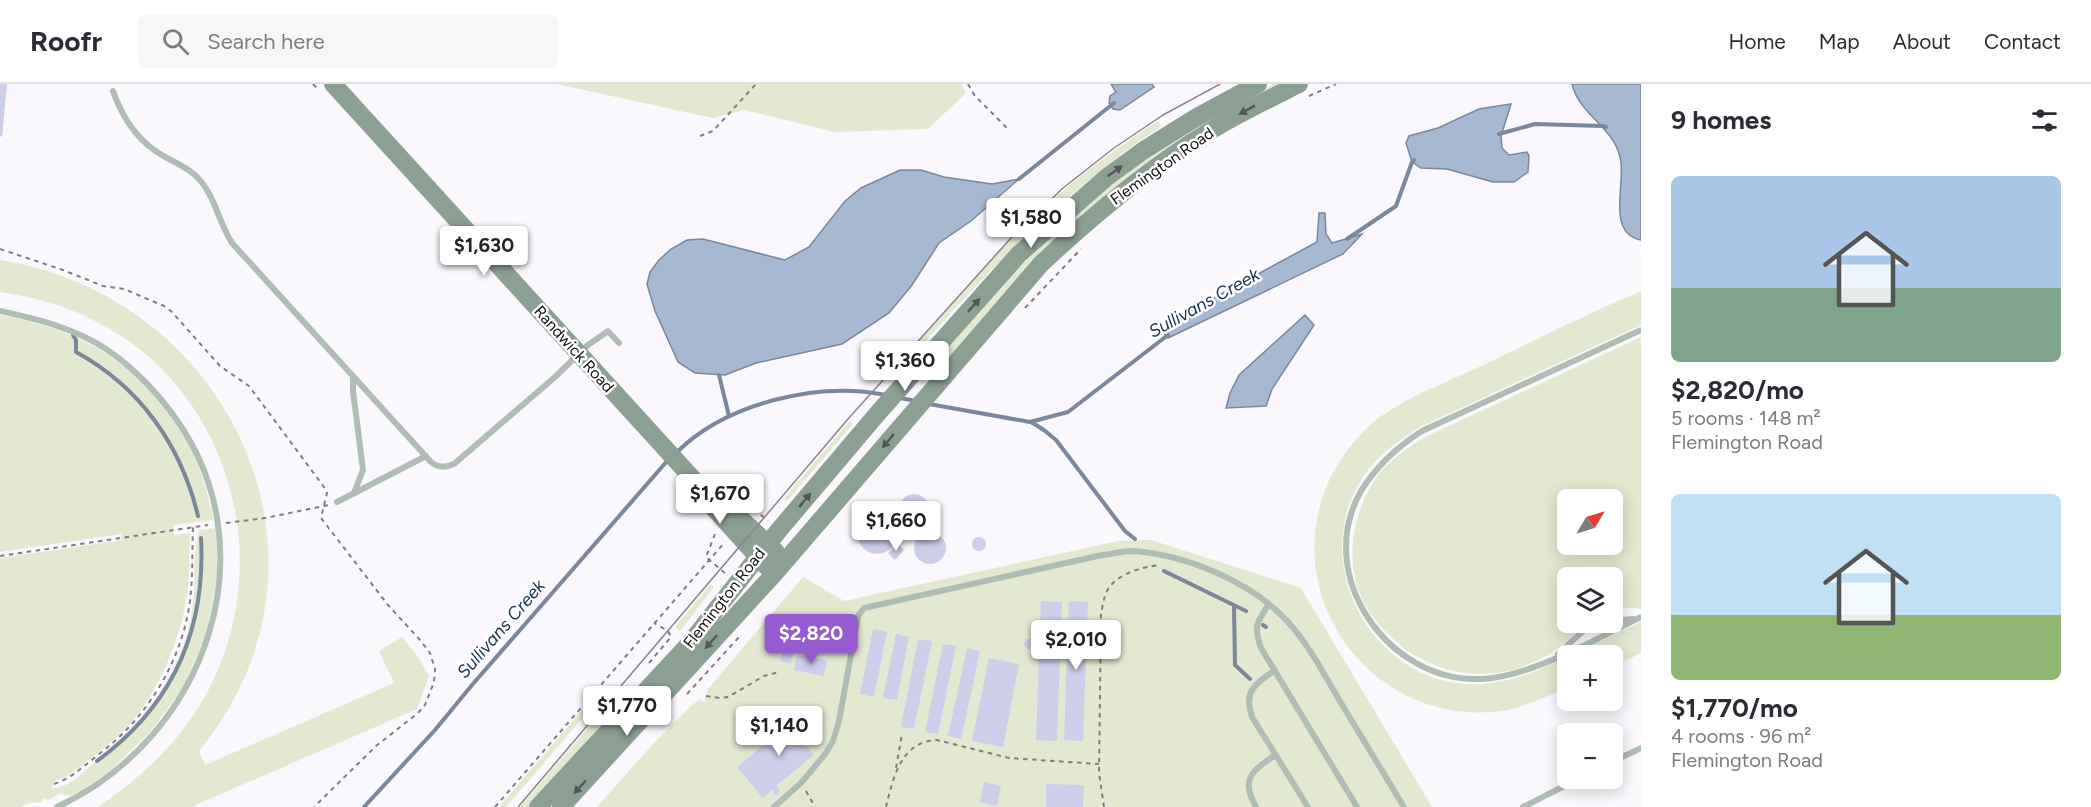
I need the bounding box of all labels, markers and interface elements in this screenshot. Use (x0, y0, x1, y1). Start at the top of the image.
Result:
search box (138, 14, 558, 68)
text: Roofr (30, 24, 102, 58)
icon: search (159, 25, 192, 58)
text: Search here (207, 28, 325, 55)
text: Home (1729, 29, 1786, 54)
text: Map (1819, 29, 1860, 54)
text: About (1893, 29, 1951, 54)
text: Contact (1984, 29, 2061, 54)
text: 9 homes (1671, 104, 1771, 136)
icon: filters (2028, 104, 2061, 137)
one-way arrow (1239, 105, 1255, 116)
street label: Flemington Road (1107, 123, 1217, 209)
one-way arrow (1108, 165, 1123, 177)
pin: $1,580 (982, 198, 1080, 249)
text: $1,580 (1000, 205, 1062, 229)
icon: home (1812, 215, 1920, 323)
pin: $1,630 (435, 226, 533, 277)
text: $1,630 (454, 233, 514, 257)
water label: Sullivans Creek (1145, 263, 1264, 343)
one-way arrow (967, 298, 980, 313)
street label: Randwick Road (530, 302, 618, 396)
pin: $1,360 (856, 341, 954, 392)
text: $1,360 (875, 348, 935, 372)
text: $2,820/mo (1671, 374, 1804, 406)
text: 5 rooms · 148 m² (1671, 406, 1821, 430)
text: Flemington Road (1671, 430, 1823, 454)
one-way arrow (881, 433, 894, 449)
pin: $1,670 (671, 474, 769, 525)
text: $1,670 (690, 481, 750, 505)
north arrow (1557, 489, 1623, 555)
map controls (1557, 489, 1623, 789)
one-way arrow (798, 493, 811, 508)
pin: $1,660 (847, 501, 945, 552)
text: $1,660 (866, 508, 926, 532)
icon: home (1812, 533, 1920, 641)
street label: Flemington Road (679, 544, 769, 652)
button: layers (1557, 567, 1623, 633)
water label: Sullivans Creek (452, 574, 551, 683)
pin: $2,820 (762, 614, 860, 665)
pin: $2,010 (1027, 620, 1125, 671)
text: $2,820 (779, 621, 843, 645)
text: $2,010 (1045, 627, 1107, 651)
one-way arrow (704, 635, 718, 650)
button: + (1557, 645, 1623, 711)
pin: $1,770 (578, 686, 676, 737)
text: $1,770/mo (1671, 692, 1798, 724)
text: $1,770 (597, 693, 657, 717)
pin: $1,140 (730, 706, 828, 757)
text: $1,140 (750, 713, 808, 737)
button: − (1557, 723, 1623, 789)
text: 4 rooms · 96 m² (1671, 724, 1811, 748)
text: Flemington Road (1671, 748, 1823, 772)
one-way arrow (573, 779, 587, 794)

